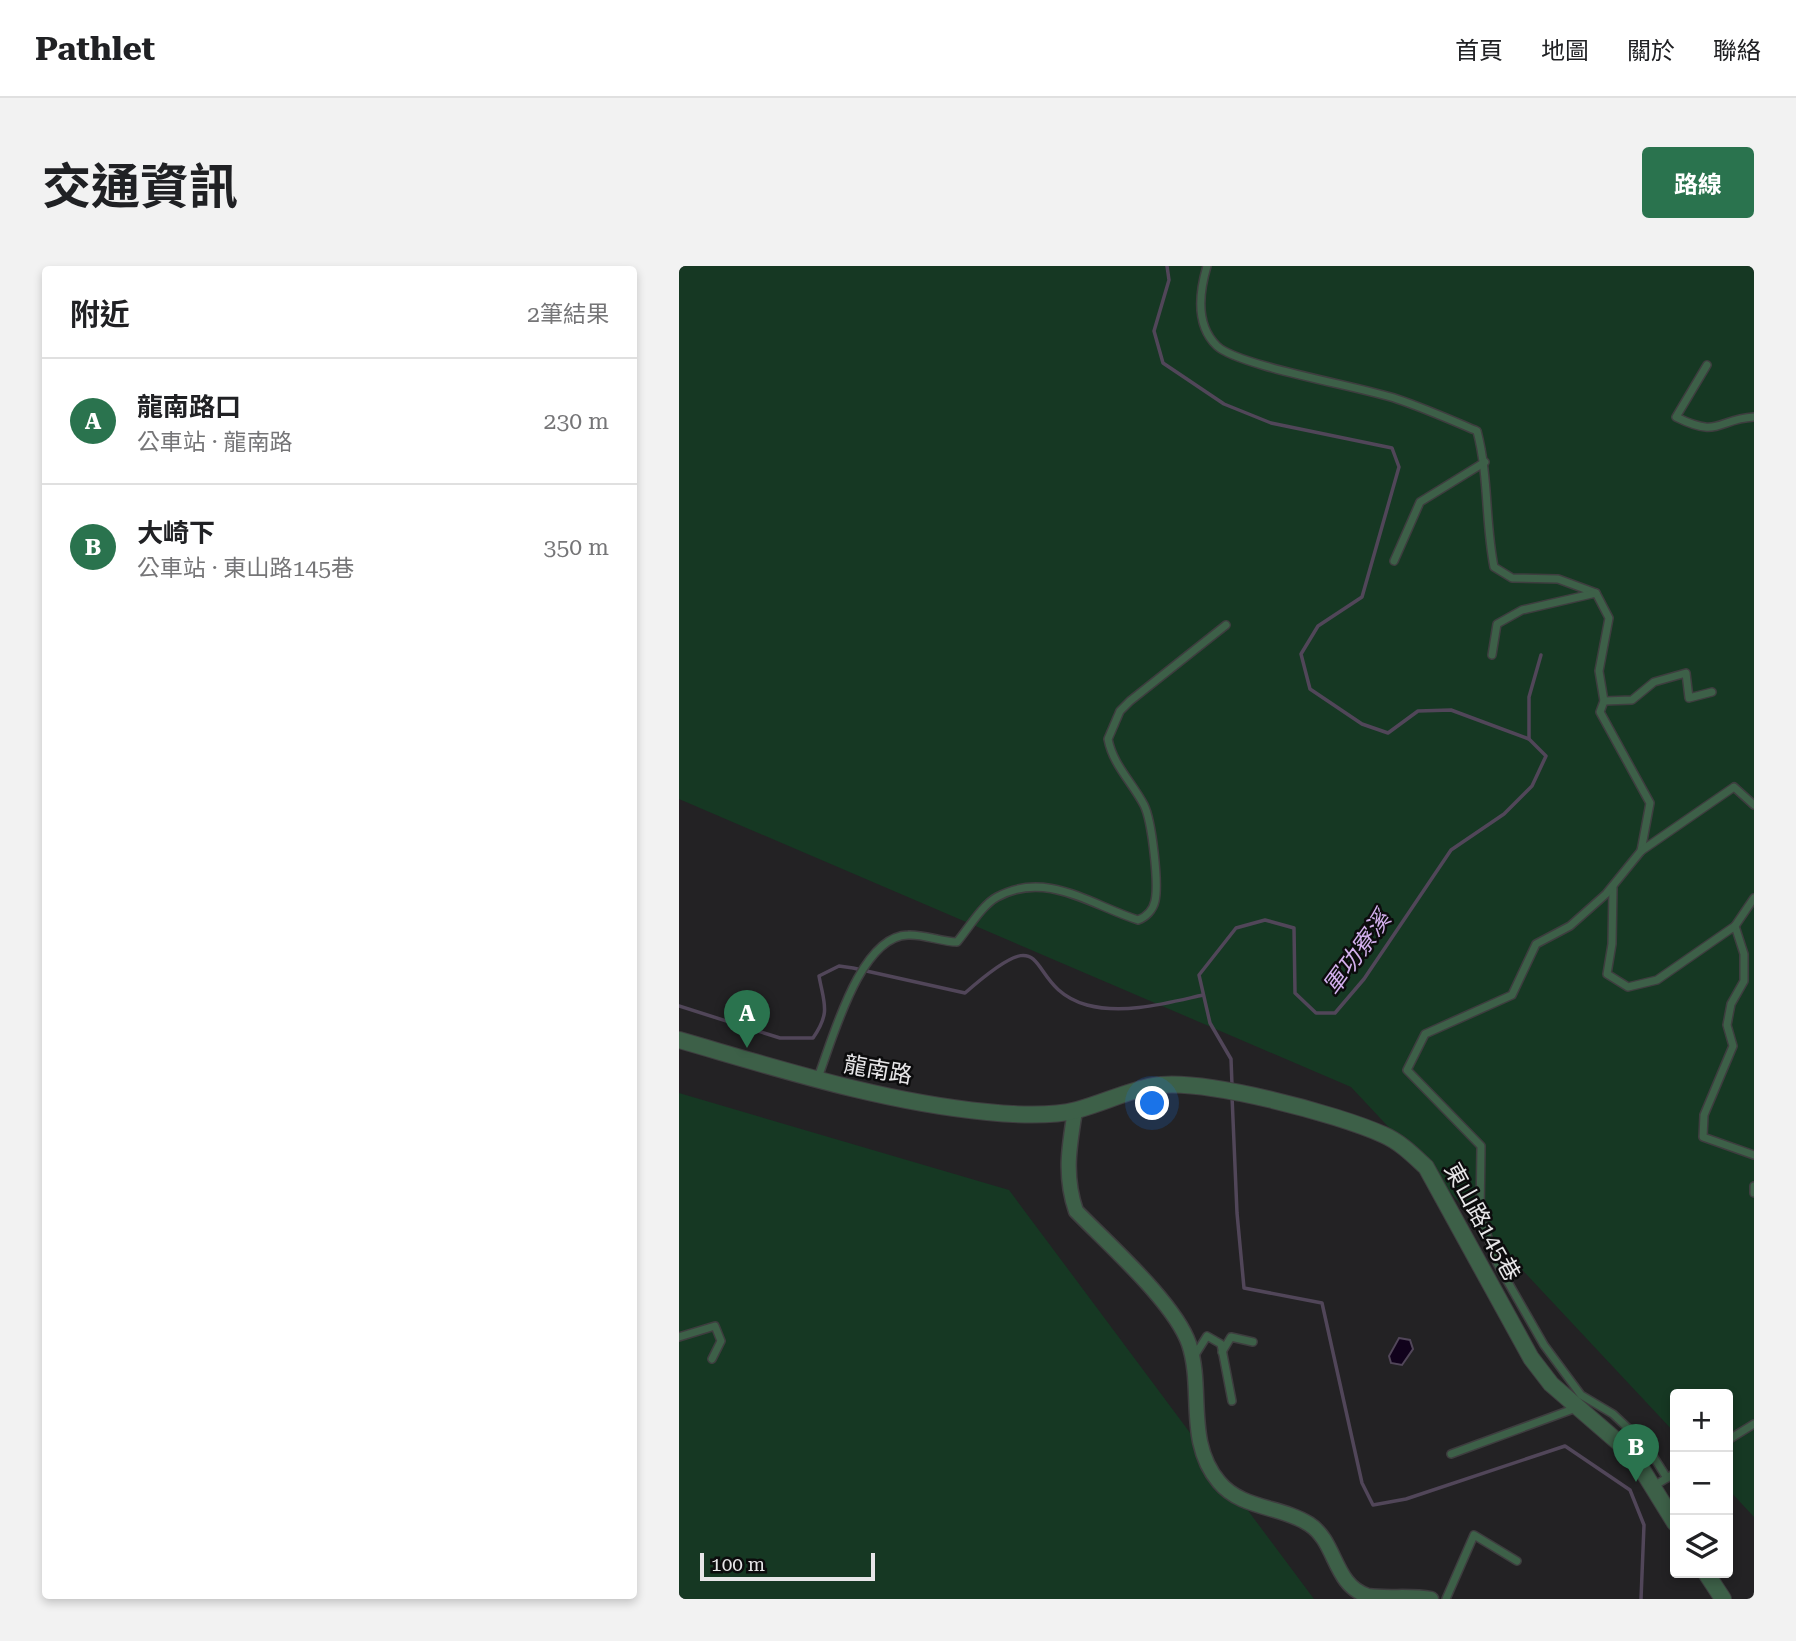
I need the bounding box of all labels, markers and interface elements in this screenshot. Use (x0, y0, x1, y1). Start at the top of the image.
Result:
text: Pathlet (35, 29, 155, 68)
text: 首頁 (1455, 37, 1503, 65)
text: 地圖 (1541, 37, 1589, 65)
text: 關於 (1627, 37, 1675, 65)
text: 聯絡 (1713, 37, 1761, 65)
button: 路線 (1642, 147, 1754, 218)
text: 交通資訊 (42, 159, 238, 216)
text: 附近 (70, 297, 130, 332)
text: 2筆結果 (527, 301, 609, 328)
text: 龍南路口 (137, 392, 241, 422)
text: A (85, 408, 101, 435)
text: 230 m (544, 408, 609, 435)
text: 公車站 · 龍南路 (137, 429, 292, 456)
text: 大崎下 (137, 518, 215, 548)
text: B (85, 534, 101, 561)
text: 350 m (544, 534, 609, 561)
text: 公車站 · 東山路145巷 (137, 555, 354, 582)
water label: 軍功寮溪 (1317, 904, 1398, 1000)
pin: A (724, 990, 770, 1048)
street label: 龍南路 (842, 1051, 914, 1089)
your location (1135, 1086, 1169, 1120)
street label: 東山路145巷 (1439, 1158, 1525, 1286)
map controls (1670, 1389, 1733, 1578)
button: + (1670, 1389, 1733, 1452)
pin: B (1613, 1424, 1659, 1482)
button: − (1670, 1452, 1733, 1515)
button: layers (1670, 1515, 1733, 1578)
scale bar (700, 1550, 875, 1582)
text: 100 m (711, 1553, 765, 1576)

